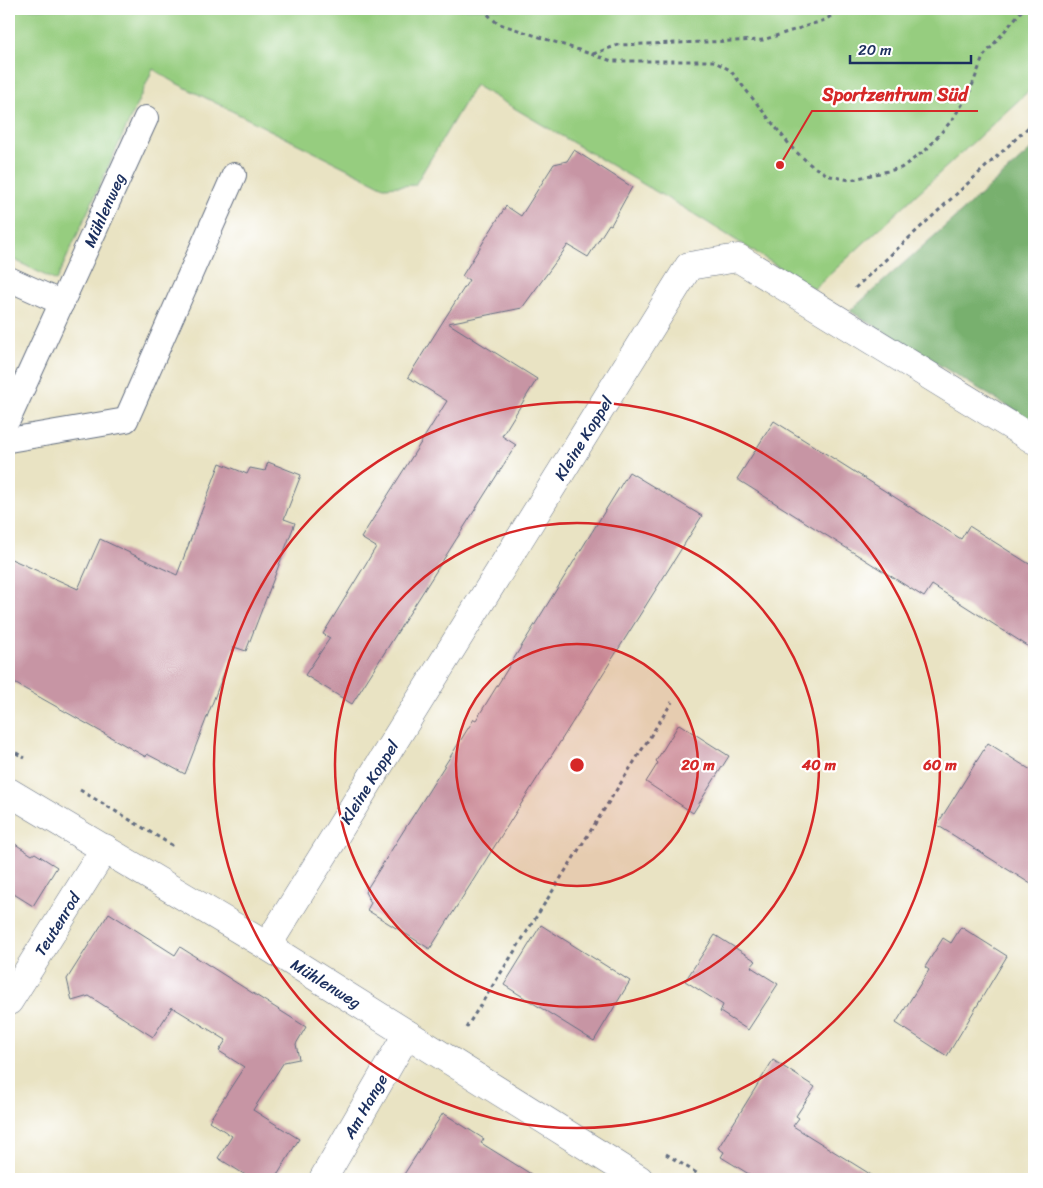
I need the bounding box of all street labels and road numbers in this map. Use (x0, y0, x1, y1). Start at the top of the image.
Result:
street label: Mühlenweg (75, 168, 134, 252)
street label: Kleine Koppel (546, 390, 621, 486)
street label: Kleine Koppel (332, 734, 407, 830)
street label: Teutenrod (26, 885, 89, 962)
street label: Mühlenweg (285, 950, 367, 1017)
street label: Am Hange (335, 1068, 396, 1145)

